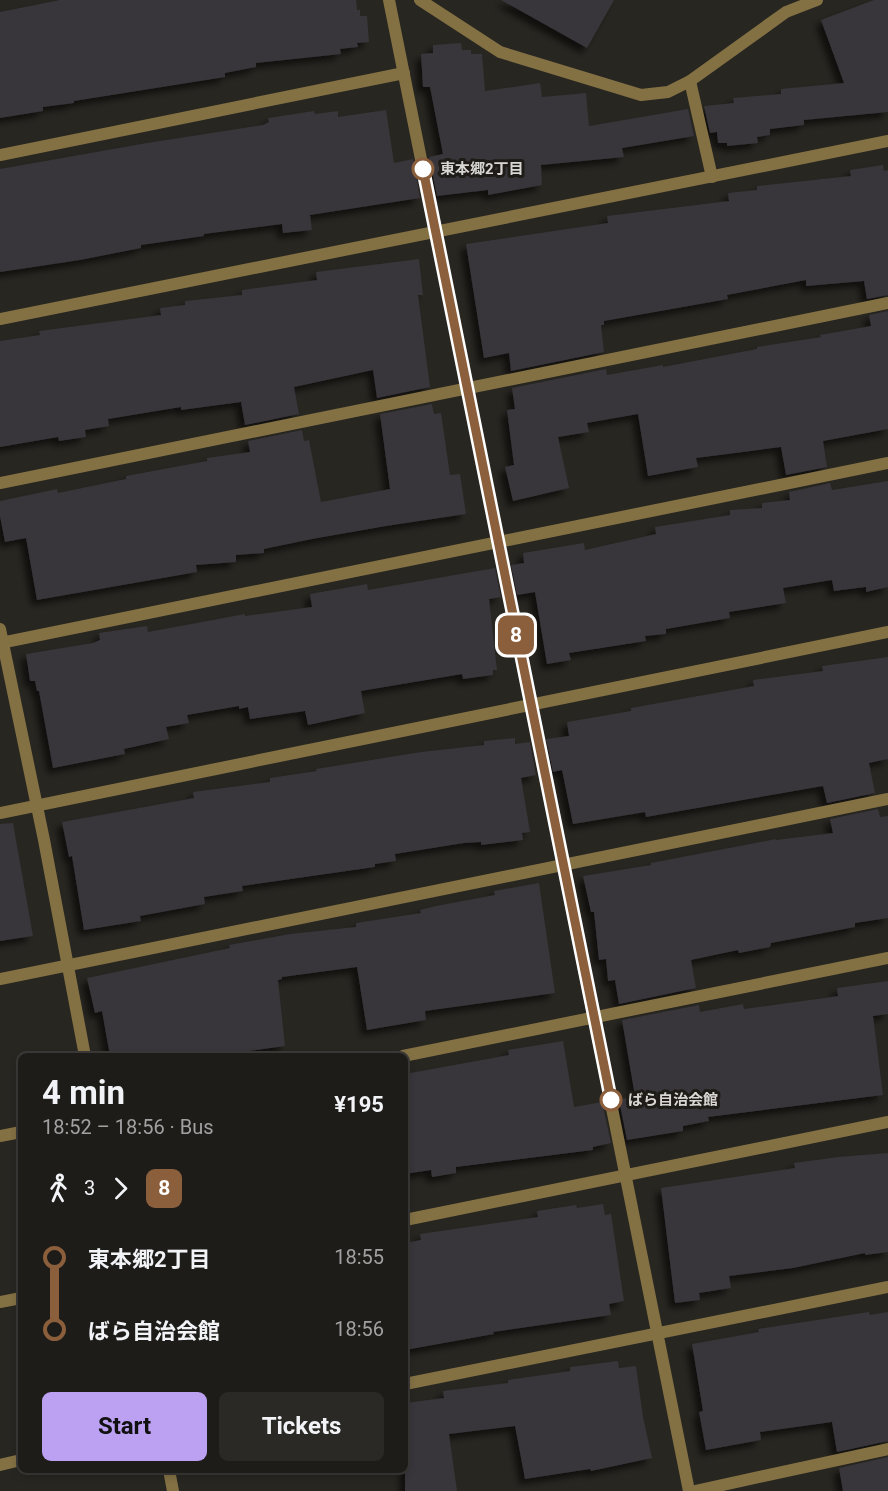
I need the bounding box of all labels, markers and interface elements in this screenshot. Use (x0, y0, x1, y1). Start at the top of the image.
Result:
marker: 東本郷2丁目 (412, 158, 434, 180)
place label: 東本郷2丁目 (440, 160, 524, 178)
line badge: 8 (496, 616, 536, 654)
text: 8 (510, 623, 522, 647)
text: 4 min (42, 1073, 125, 1112)
marker: ばら自治会館 (600, 1089, 622, 1111)
place label: ばら自治会館 (628, 1091, 718, 1109)
text: ¥195 (334, 1092, 384, 1117)
text: 18:52 – 18:56 · Bus (42, 1115, 214, 1139)
icon: walk (42, 1172, 75, 1205)
icon: forward (104, 1172, 137, 1205)
text: 3 (84, 1176, 95, 1200)
text: 8 (158, 1176, 170, 1200)
text: 18:55 (334, 1245, 384, 1269)
text: 東本郷2丁目 (88, 1247, 211, 1272)
text: 18:56 (334, 1317, 384, 1341)
text: ばら自治会館 (88, 1319, 220, 1344)
button: Start (42, 1392, 207, 1461)
button: Tickets (219, 1392, 384, 1461)

